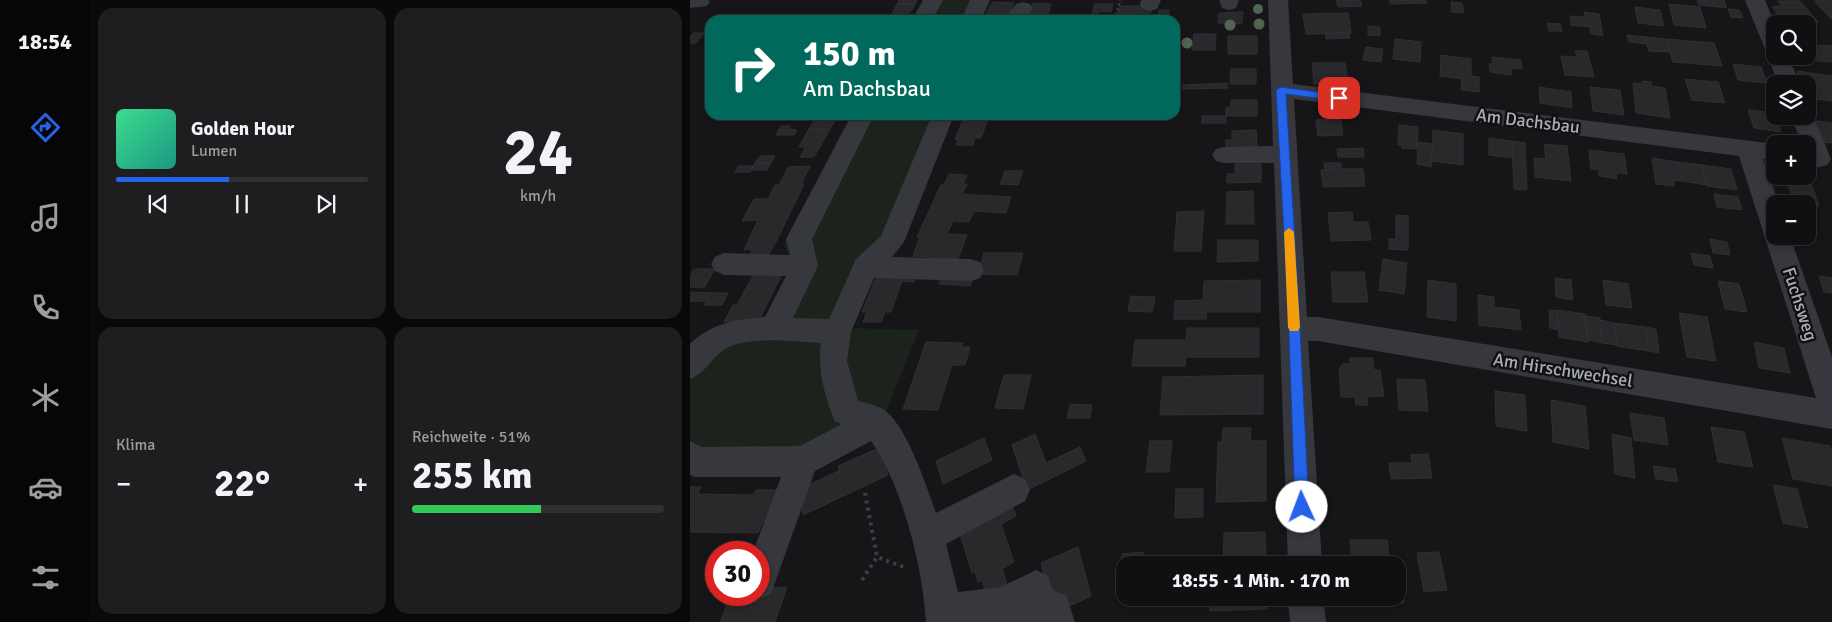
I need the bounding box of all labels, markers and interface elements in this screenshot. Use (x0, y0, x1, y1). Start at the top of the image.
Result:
map controls (1766, 15, 1816, 245)
button: search (1766, 15, 1816, 65)
text: 18:54 (18, 28, 72, 55)
text: 150 m (803, 32, 896, 75)
icon: right (720, 35, 785, 100)
text: Am Dachsbau (803, 75, 931, 102)
button: layers (1766, 75, 1816, 125)
pin (1318, 77, 1360, 119)
icon: arrive (1325, 84, 1353, 112)
street label: Am Dachsbau (1475, 104, 1581, 138)
icon: directions (28, 110, 63, 145)
text: 24 (503, 113, 573, 193)
text: Golden Hour (191, 117, 294, 141)
button: + (1766, 135, 1816, 185)
text: Lumen (191, 141, 237, 161)
text: km/h (520, 186, 556, 206)
icon: previous (144, 190, 172, 218)
icon: pause (228, 190, 256, 218)
icon: next (312, 190, 340, 218)
button: − (1766, 195, 1816, 245)
icon: music (28, 200, 63, 235)
street label: Fuchsweg (1778, 264, 1822, 344)
icon: phone (28, 290, 63, 325)
street label: Am Hirschwechsel (1492, 348, 1634, 392)
icon: climate (28, 380, 63, 415)
text: Reichweite · 51% (412, 427, 531, 447)
text: Klima (116, 435, 155, 455)
text: 255 km (412, 452, 533, 499)
text: 22° (214, 460, 270, 507)
text: − (116, 467, 131, 501)
text: + (353, 467, 368, 501)
icon: car (28, 470, 63, 505)
position arrow (1275, 480, 1327, 532)
speed limit sign: 30 (705, 541, 770, 606)
icon: filters (28, 560, 63, 595)
text: 18:55 · 1 Min. · 170 m (1172, 569, 1350, 593)

